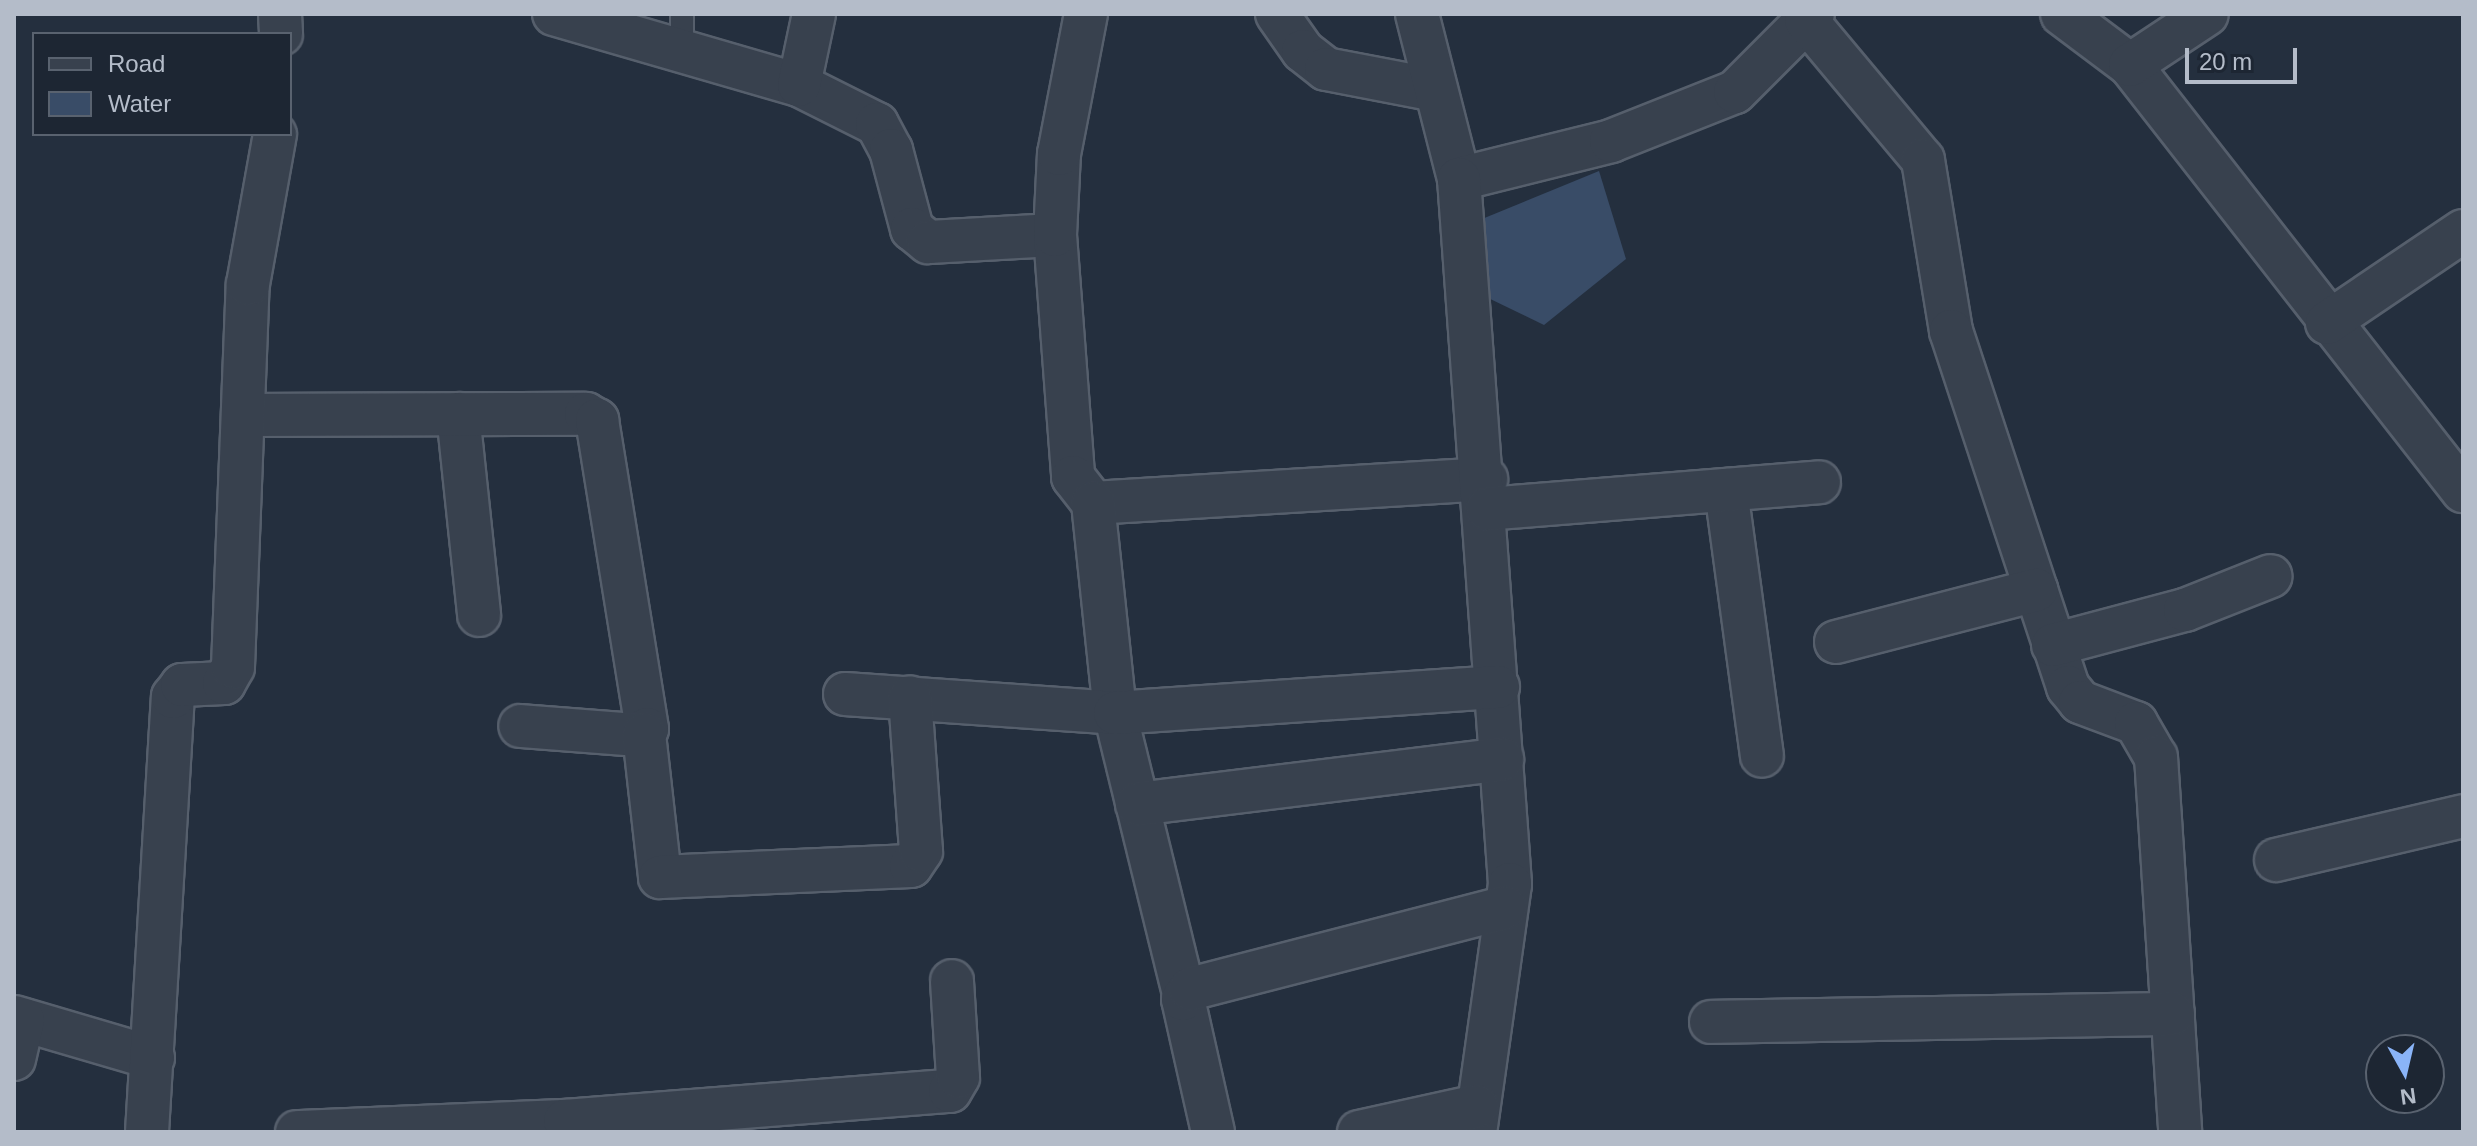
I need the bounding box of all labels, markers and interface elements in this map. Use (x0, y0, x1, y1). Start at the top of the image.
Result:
legend (32, 32, 292, 136)
scale bar (2189, 32, 2301, 82)
text: 20 m (2199, 48, 2252, 75)
text: Road (108, 50, 165, 77)
text: Water (108, 90, 171, 117)
north arrow (2365, 1034, 2445, 1114)
text: N (2399, 1083, 2418, 1110)

